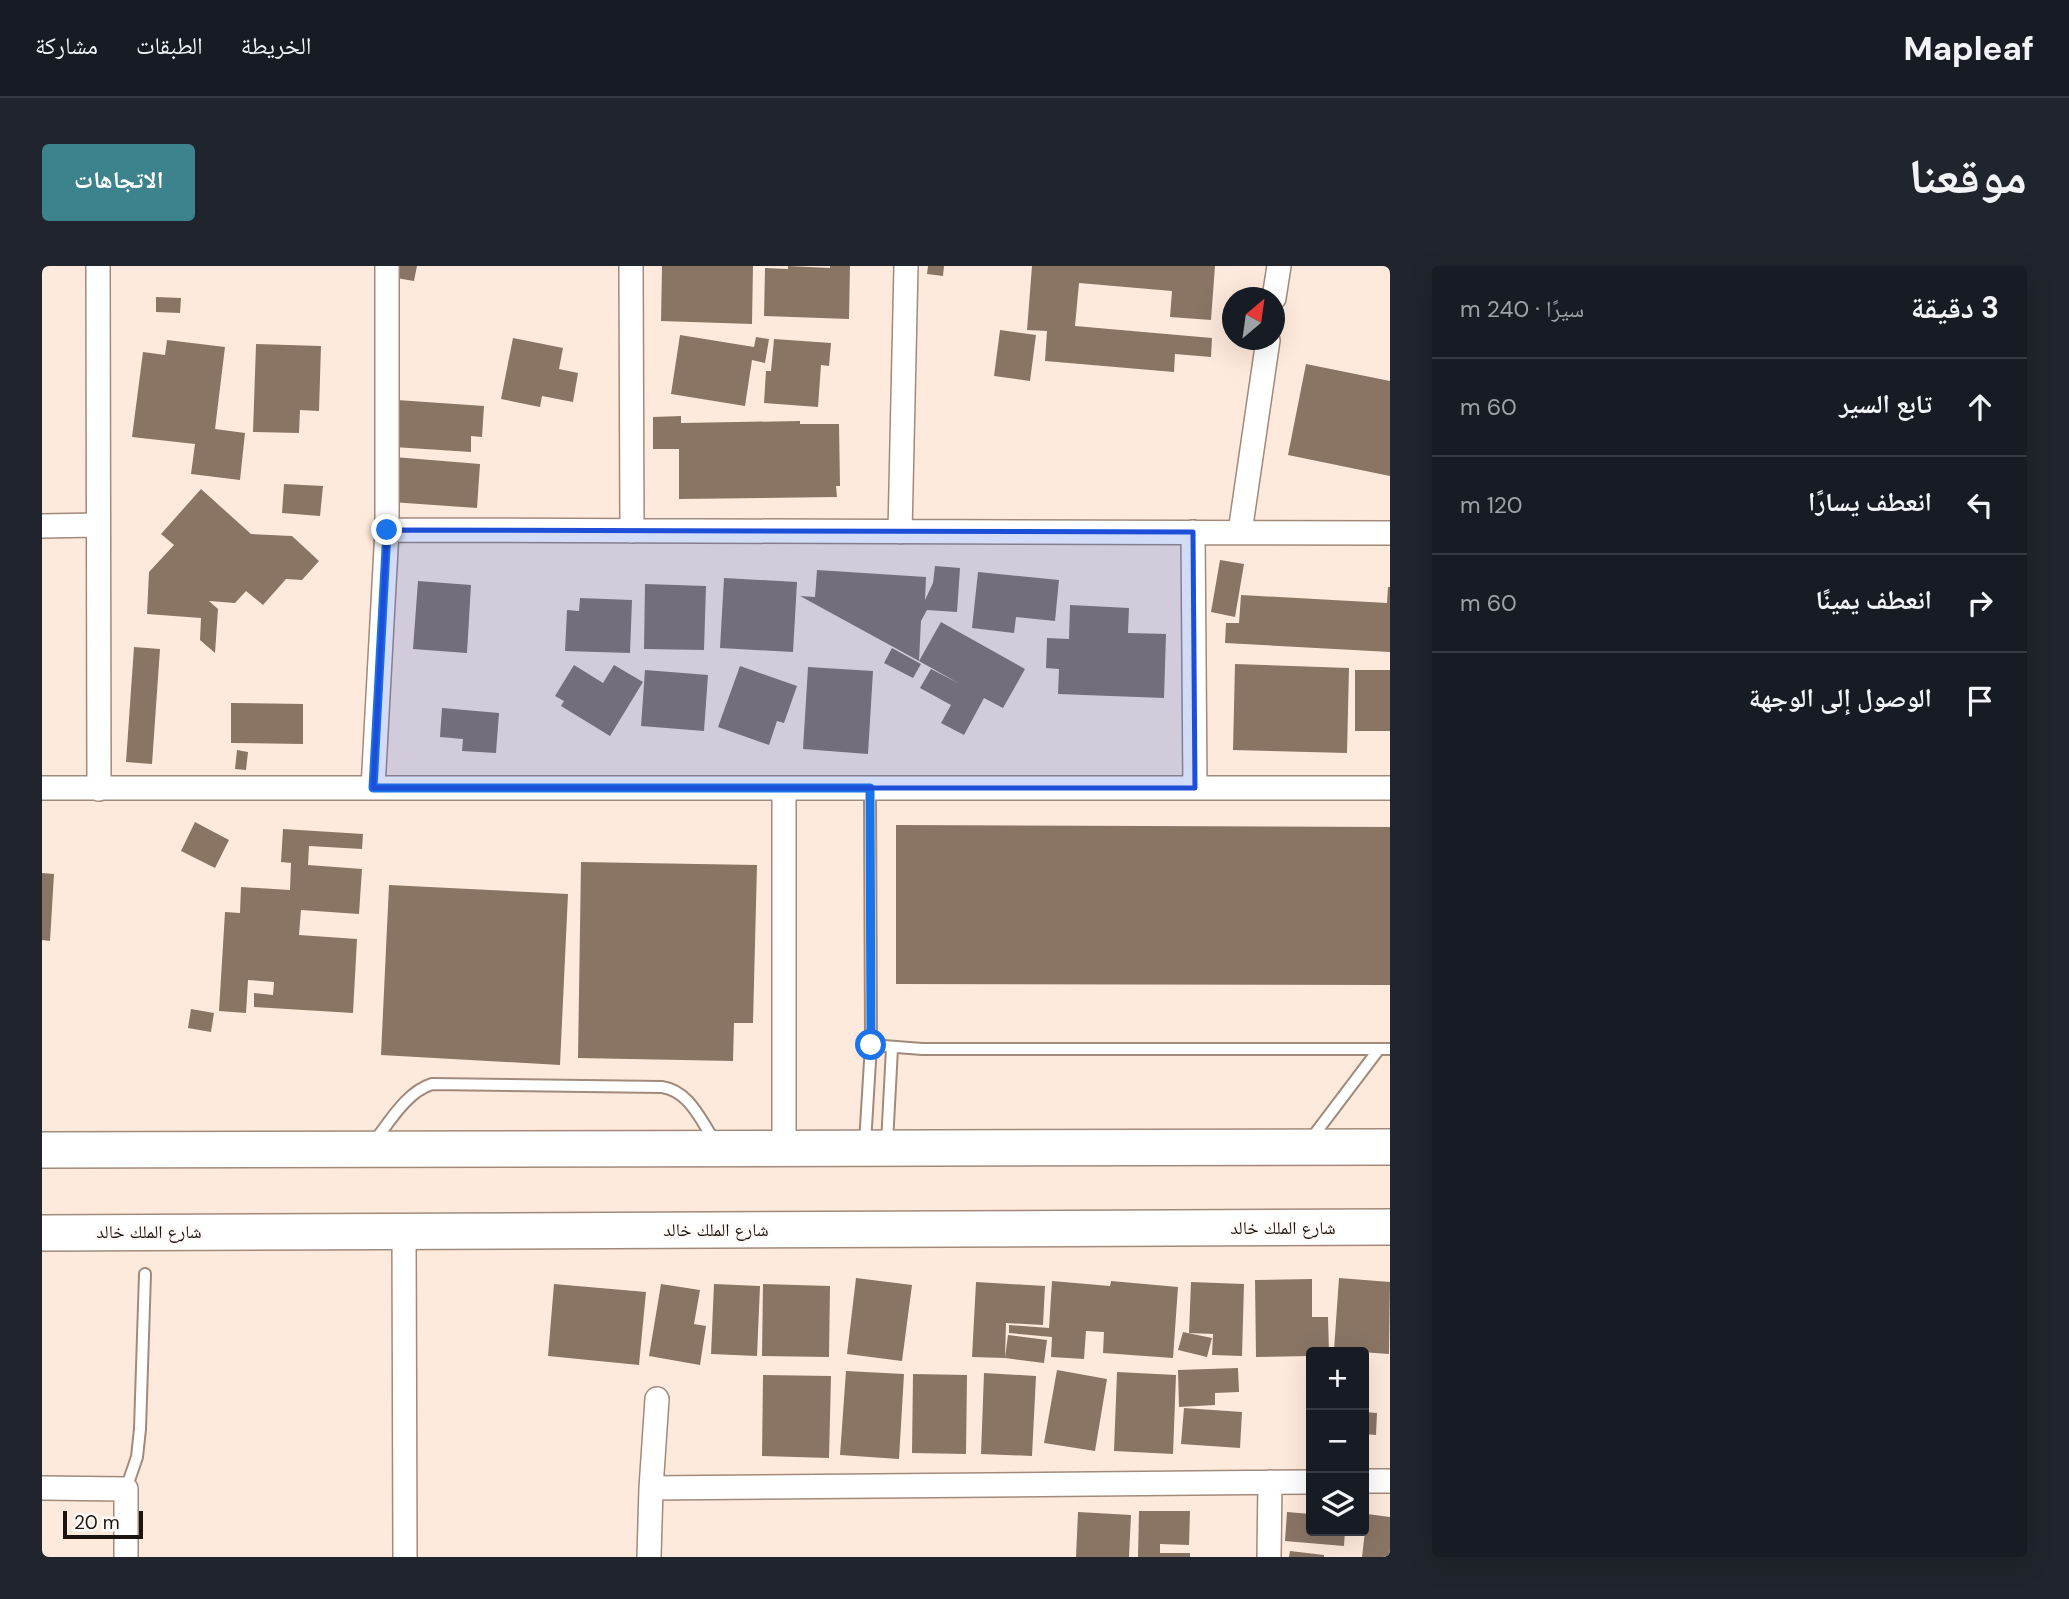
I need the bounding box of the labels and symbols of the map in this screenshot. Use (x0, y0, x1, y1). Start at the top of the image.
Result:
north arrow (1222, 287, 1285, 350)
route end (371, 514, 402, 545)
route start (855, 1029, 886, 1060)
street label: شارع الملك خالد (1230, 1216, 1336, 1240)
street label: شارع الملك خالد (663, 1218, 769, 1242)
street label: شارع الملك خالد (96, 1220, 202, 1244)
scale bar (63, 1508, 144, 1540)

